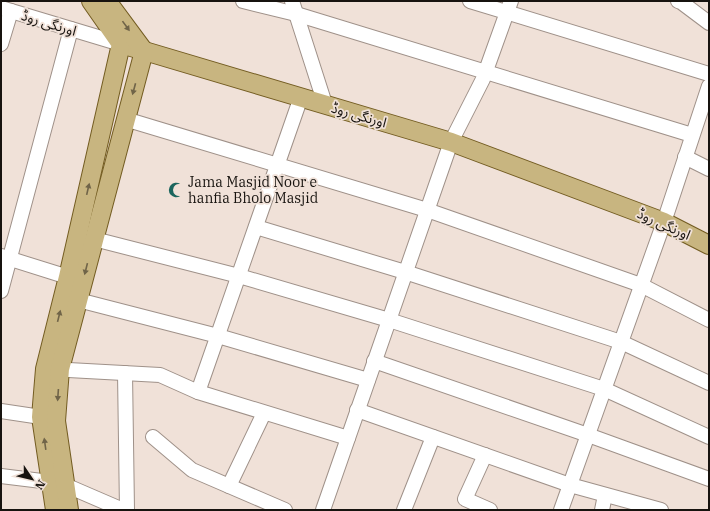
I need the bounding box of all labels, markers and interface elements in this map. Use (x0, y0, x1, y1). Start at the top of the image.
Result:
street label: اورنگی روڈ (19, 6, 79, 40)
one-way arrow (121, 21, 129, 31)
one-way arrow (131, 83, 137, 95)
street label: اورنگی روڈ (329, 99, 389, 131)
place label: Jama Masjid Noor e hanfia Bholo Masjid (188, 173, 319, 207)
mosque icon: Jama Masjid Noor e hanfia Bholo Masjid (167, 181, 185, 199)
one-way arrow (86, 183, 92, 195)
street label: اورنگی روڈ (634, 204, 694, 244)
one-way arrow (83, 262, 89, 275)
one-way arrow (56, 310, 62, 322)
one-way arrow (55, 389, 62, 401)
one-way arrow (42, 438, 48, 450)
north arrow (12, 459, 52, 499)
text: N (32, 477, 48, 493)

